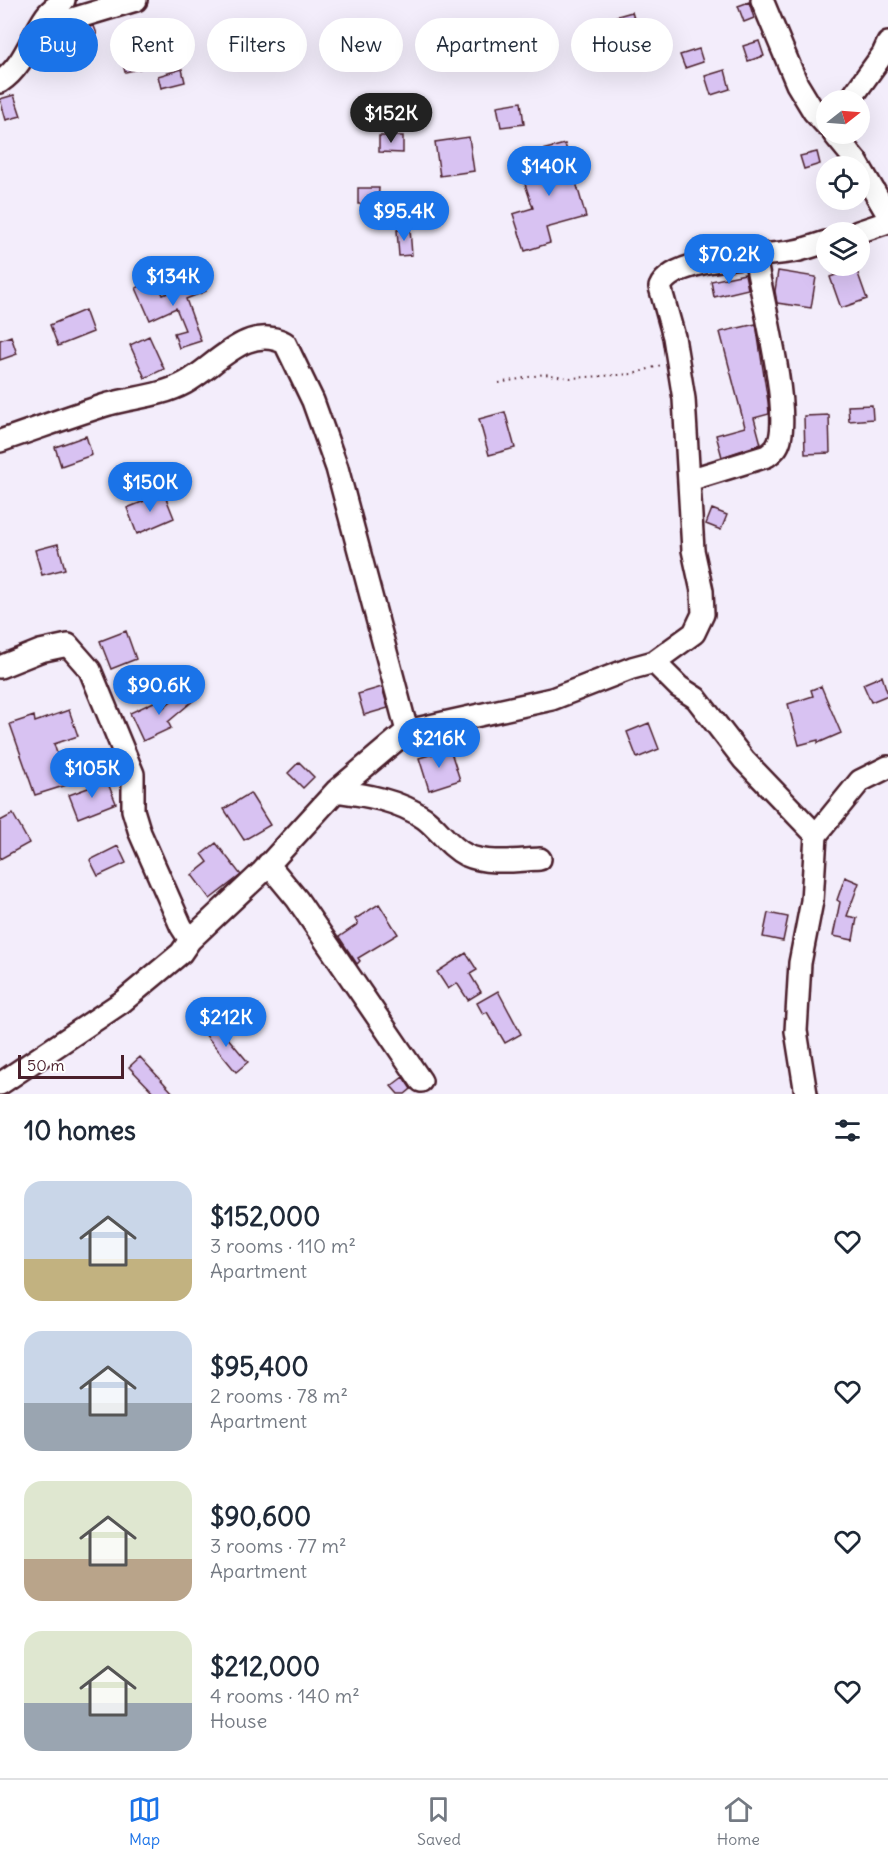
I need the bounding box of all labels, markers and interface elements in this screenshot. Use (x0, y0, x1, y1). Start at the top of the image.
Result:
chip: Buy (18, 18, 98, 72)
chip: Rent (110, 18, 195, 72)
chip: Filters (207, 18, 307, 72)
chip: New (319, 18, 403, 72)
chip: Apartment (415, 18, 559, 72)
chip: House (571, 18, 673, 72)
north arrow (816, 90, 870, 144)
map controls (816, 90, 870, 276)
pin: $152K (349, 93, 433, 144)
text: $152K (364, 100, 418, 125)
pin: $140K (507, 146, 591, 197)
text: $140K (521, 153, 577, 178)
button: locate (816, 156, 870, 210)
pin: $95.4K (355, 191, 453, 242)
text: $95.4K (373, 198, 435, 223)
button: layers (816, 222, 870, 276)
pin: $70.2K (680, 234, 778, 285)
text: $70.2K (698, 241, 760, 266)
pin: $134K (131, 256, 215, 307)
text: $134K (146, 263, 200, 288)
pin: $150K (108, 462, 192, 513)
text: $150K (122, 469, 178, 494)
pin: $90.6K (110, 665, 208, 716)
text: $90.6K (127, 672, 191, 697)
pin: $216K (397, 718, 481, 769)
text: $216K (412, 725, 466, 750)
pin: $105K (50, 748, 134, 799)
text: $105K (64, 755, 120, 780)
pin: $212K (184, 997, 268, 1048)
text: $212K (199, 1004, 253, 1029)
scale bar (18, 1052, 124, 1080)
text: 50 m (27, 1055, 65, 1075)
text: 10 homes (24, 1114, 136, 1147)
icon: filters (831, 1114, 864, 1147)
text: $152,000 (210, 1200, 320, 1233)
icon: home (72, 1205, 144, 1277)
icon: heart (831, 1225, 864, 1258)
text: 3 rooms · 110 m² (210, 1233, 356, 1258)
text: Apartment (210, 1258, 307, 1283)
text: $95,400 (210, 1350, 309, 1383)
icon: home (72, 1355, 144, 1427)
icon: heart (831, 1375, 864, 1408)
text: 2 rooms · 78 m² (210, 1383, 348, 1408)
text: Apartment (210, 1408, 307, 1433)
text: $90,600 (210, 1500, 311, 1533)
icon: home (72, 1505, 144, 1577)
icon: heart (831, 1525, 864, 1558)
text: 3 rooms · 77 m² (210, 1533, 347, 1558)
text: Apartment (210, 1558, 307, 1583)
text: $212,000 (210, 1650, 320, 1683)
icon: home (72, 1655, 144, 1727)
icon: heart (831, 1675, 864, 1708)
text: 4 rooms · 140 m² (210, 1683, 360, 1708)
text: House (210, 1708, 267, 1733)
tab: Map (128, 1793, 161, 1849)
tab: Saved (417, 1793, 461, 1849)
tab: Home (717, 1793, 760, 1849)

